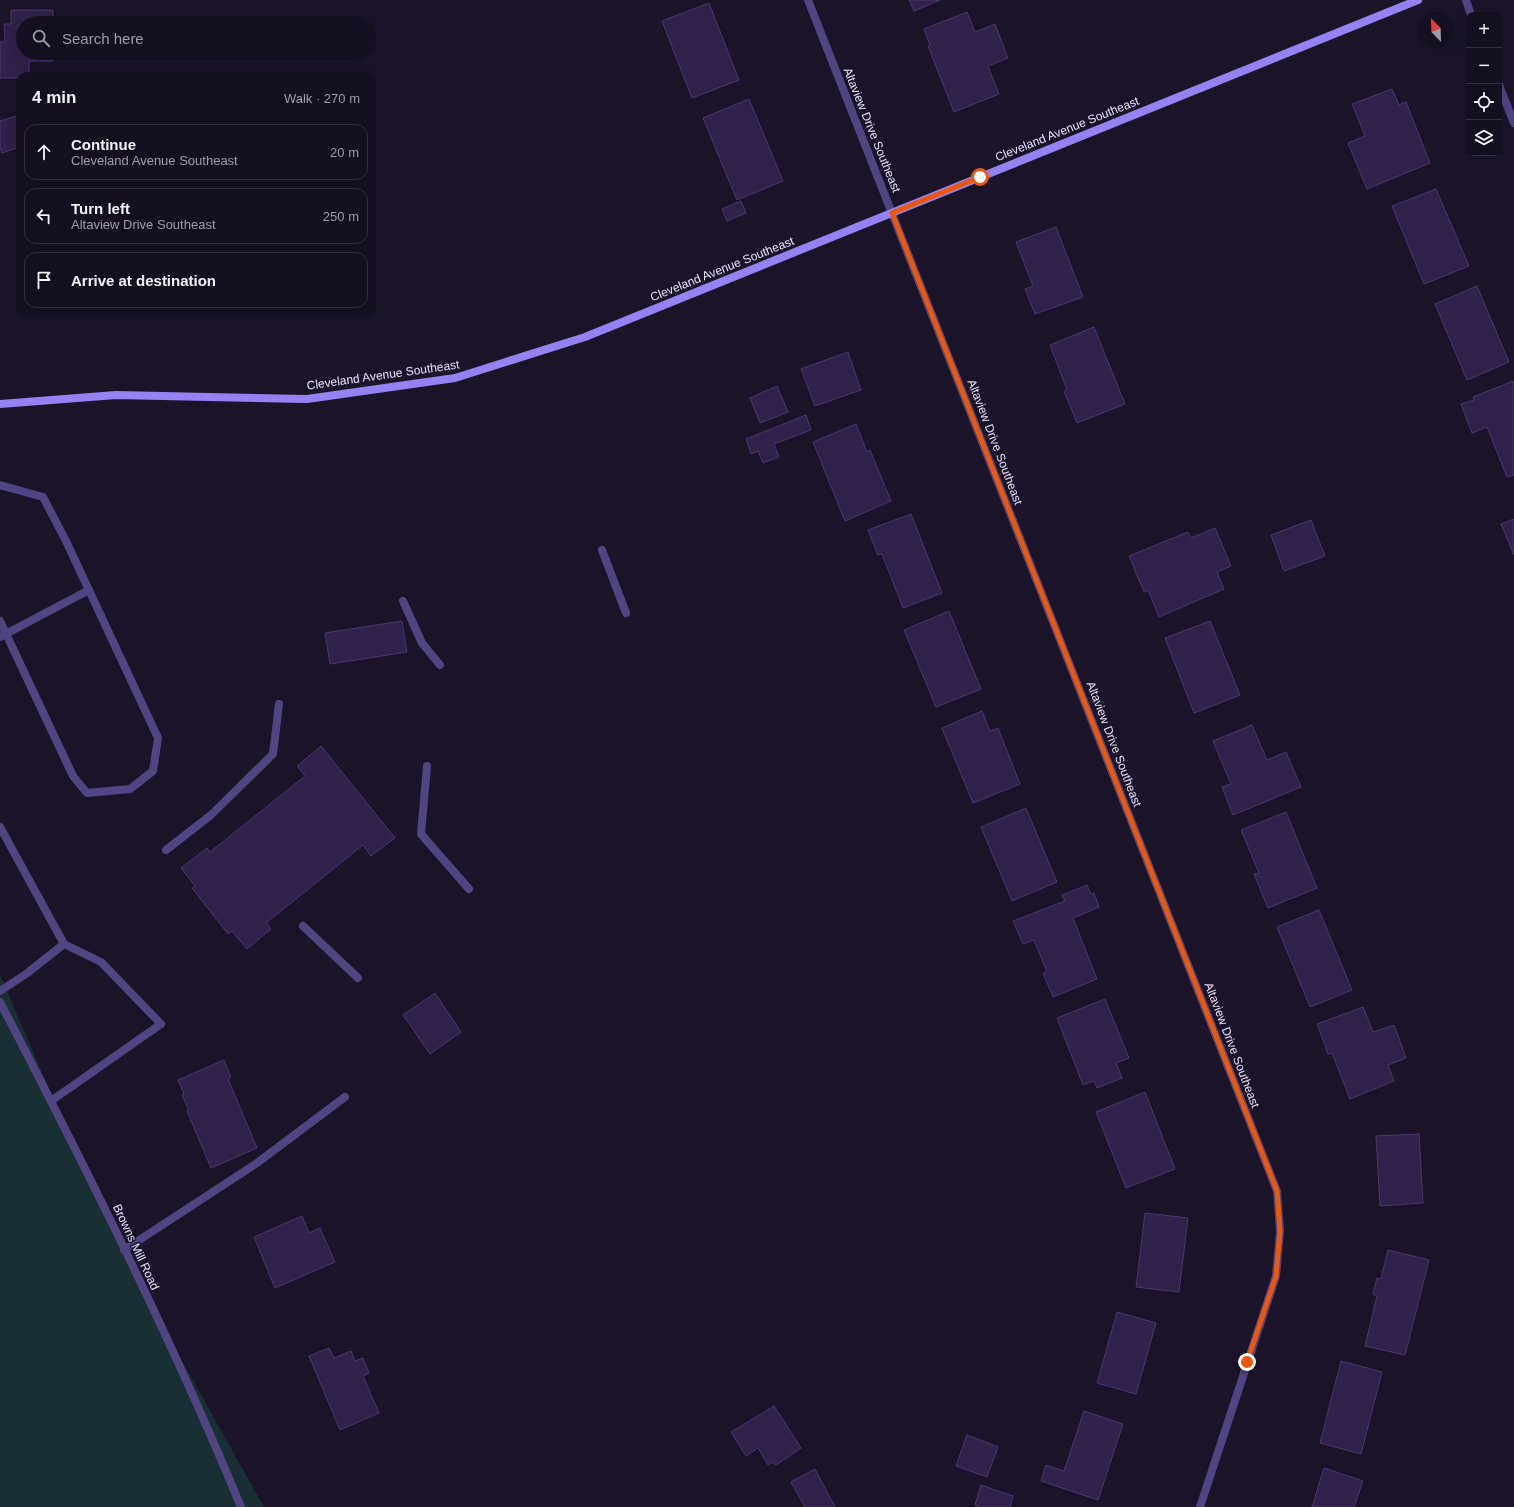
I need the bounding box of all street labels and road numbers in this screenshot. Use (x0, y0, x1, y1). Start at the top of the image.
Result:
street label: Altaview Drive Southeast (841, 66, 904, 195)
street label: Cleveland Avenue Southeast (993, 93, 1142, 164)
street label: Cleveland Avenue Southeast (648, 233, 797, 304)
street label: Cleveland Avenue Southeast (306, 357, 461, 393)
street label: Altaview Drive Southeast (965, 377, 1026, 507)
street label: Altaview Drive Southeast (1084, 679, 1145, 809)
street label: Altaview Drive Southeast (1202, 980, 1263, 1110)
street label: Browns Mill Road (110, 1202, 162, 1292)

